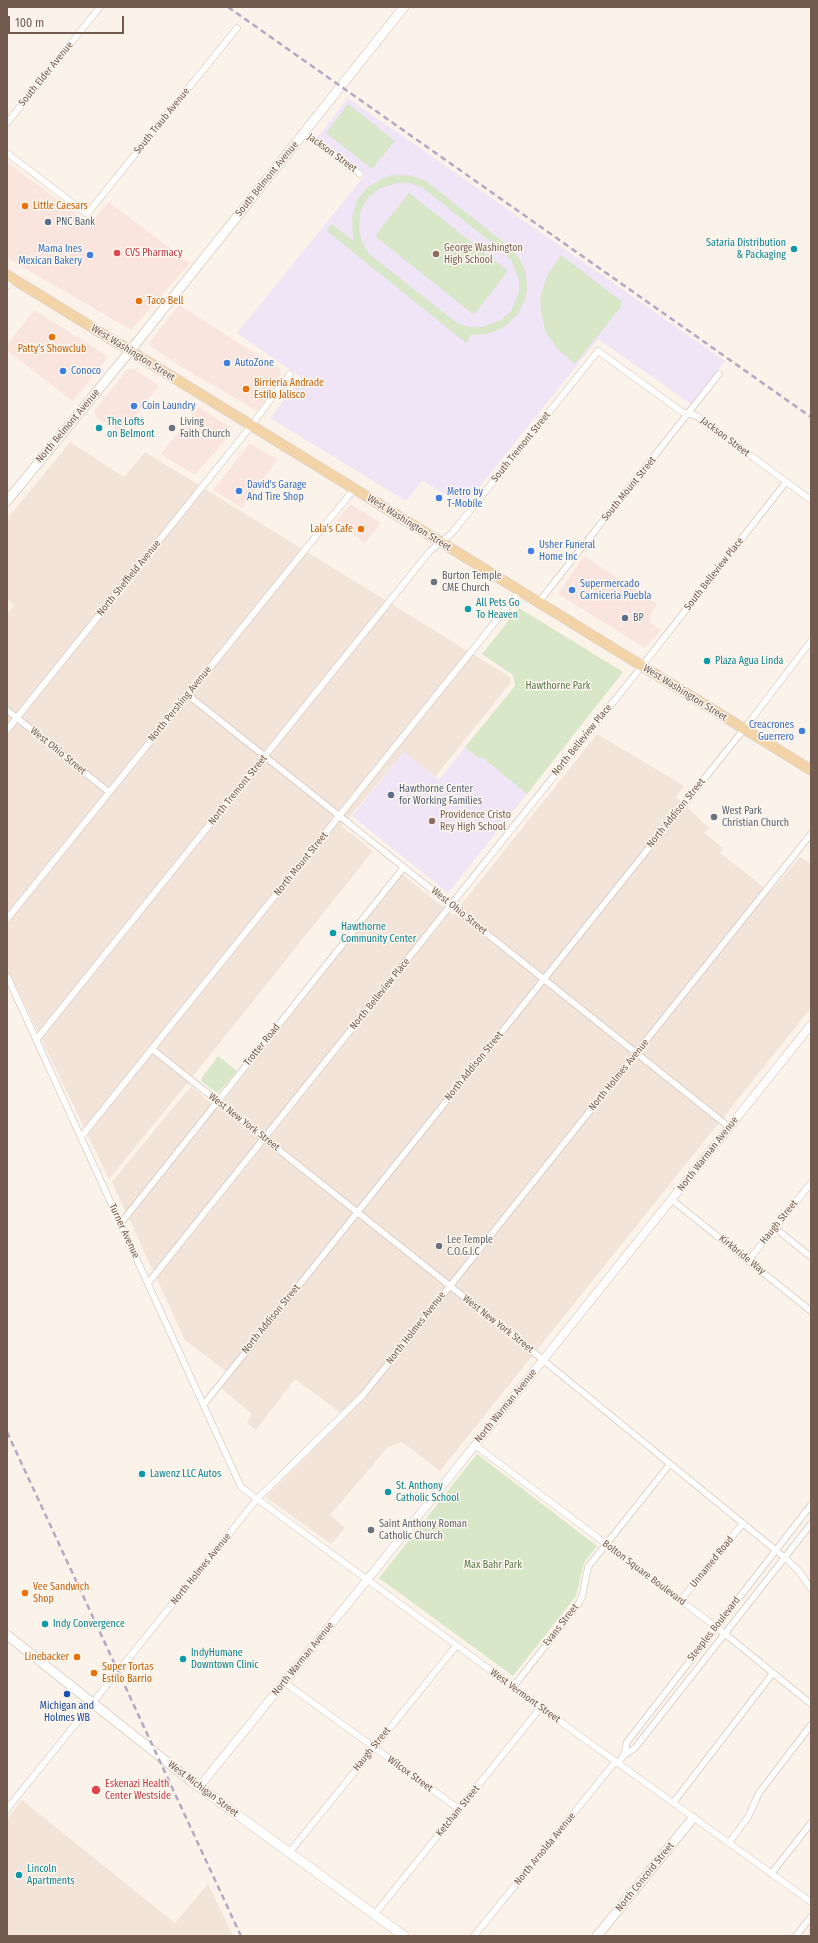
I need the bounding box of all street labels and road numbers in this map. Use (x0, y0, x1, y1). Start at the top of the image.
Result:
street label: South Elder Avenue (16, 39, 76, 109)
street label: South Traub Avenue (132, 85, 192, 157)
street label: Jackson Street (305, 131, 359, 175)
street label: South Belmont Avenue (233, 139, 301, 219)
street label: West Washington Street (89, 322, 177, 384)
street label: North Belmont Avenue (34, 387, 102, 465)
street label: South Tremont Street (489, 409, 553, 485)
street label: Jackson Street (698, 415, 752, 459)
street label: South Mount Street (599, 454, 659, 524)
street label: West Washington Street (365, 492, 453, 554)
street label: South Belleview Place (682, 535, 746, 613)
street label: North Sheffield Avenue (95, 538, 163, 618)
street label: West Washington Street (641, 662, 729, 724)
street label: North Pershing Avenue (146, 664, 214, 744)
street label: North Belleview Place (549, 702, 615, 778)
street label: West Ohio Street (28, 725, 88, 777)
street label: North Tremont Street (206, 753, 270, 827)
street label: North Addison Street (644, 776, 708, 850)
street label: North Mount Street (272, 830, 330, 898)
street label: West Ohio Street (429, 885, 489, 937)
street label: North Belleview Place (347, 956, 413, 1032)
street label: Trotter Road (241, 1022, 283, 1068)
street label: North Addison Street (442, 1029, 506, 1103)
street label: North Holmes Avenue (586, 1037, 652, 1113)
street label: West New York Street (206, 1091, 282, 1153)
street label: North Warman Avenue (675, 1114, 741, 1194)
street label: Haugh Street (758, 1198, 800, 1246)
street label: Turner Avenue (106, 1202, 142, 1260)
street label: Kirkbride Way (716, 1233, 768, 1277)
street label: North Addison Street (239, 1282, 303, 1356)
street label: North Holmes Avenue (384, 1289, 448, 1367)
street label: West New York Street (460, 1293, 536, 1355)
street label: North Warman Avenue (473, 1367, 539, 1445)
street label: North Holmes Avenue (168, 1531, 234, 1607)
street label: Unnamed Road (688, 1534, 736, 1590)
street label: Bolton Square Boulevard (600, 1538, 688, 1608)
street label: Steeples Boulevard (685, 1594, 743, 1664)
street label: Evans Street (541, 1602, 581, 1648)
street label: North Warman Avenue (270, 1620, 336, 1698)
street label: West Vermont Street (488, 1666, 562, 1726)
street label: Haugh Street (351, 1725, 393, 1773)
street label: Wilcox Street (385, 1754, 435, 1794)
street label: West Michigan Street (165, 1758, 241, 1820)
street label: Ketcham Street (434, 1783, 482, 1839)
street label: North Arnolda Avenue (512, 1810, 578, 1888)
street label: North Concord Street (613, 1840, 677, 1914)

